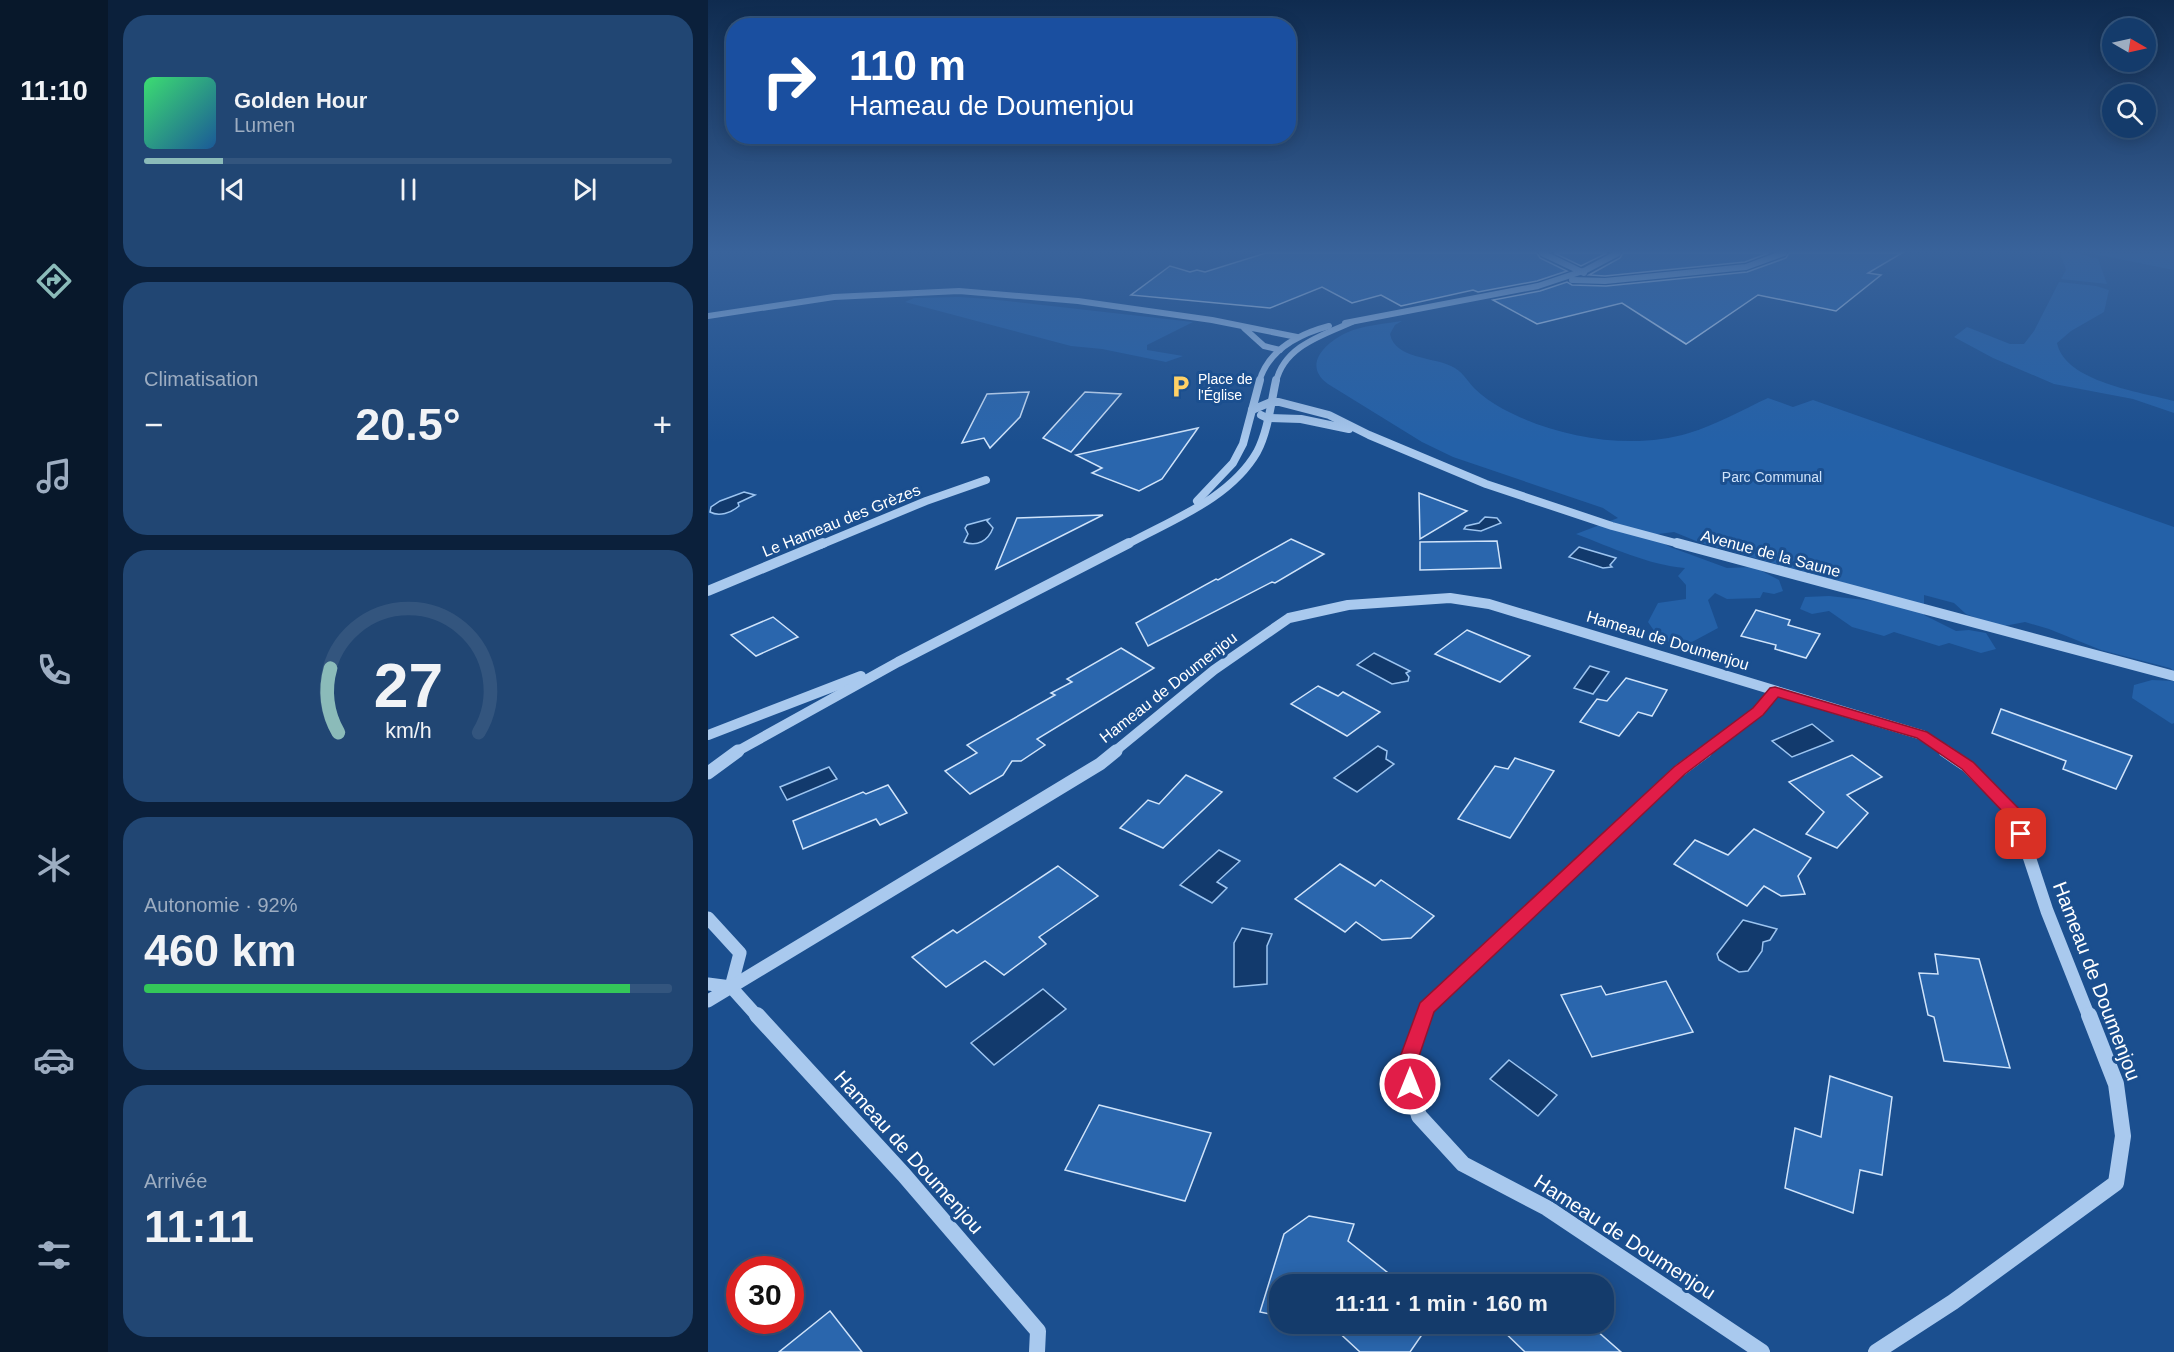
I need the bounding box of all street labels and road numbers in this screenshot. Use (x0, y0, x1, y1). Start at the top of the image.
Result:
street label: Le Hameau des Grèzes (760, 481, 923, 560)
street label: Avenue de la Saune (1699, 527, 1843, 580)
street label: Hameau de Doumenjou (1585, 608, 1751, 673)
street label: Hameau de Doumenjou (1096, 629, 1240, 746)
street label: Hameau de Doumenjou (2049, 878, 2145, 1084)
street label: Hameau de Doumenjou (830, 1066, 988, 1238)
street label: Hameau de Doumenjou (1530, 1170, 1720, 1304)

